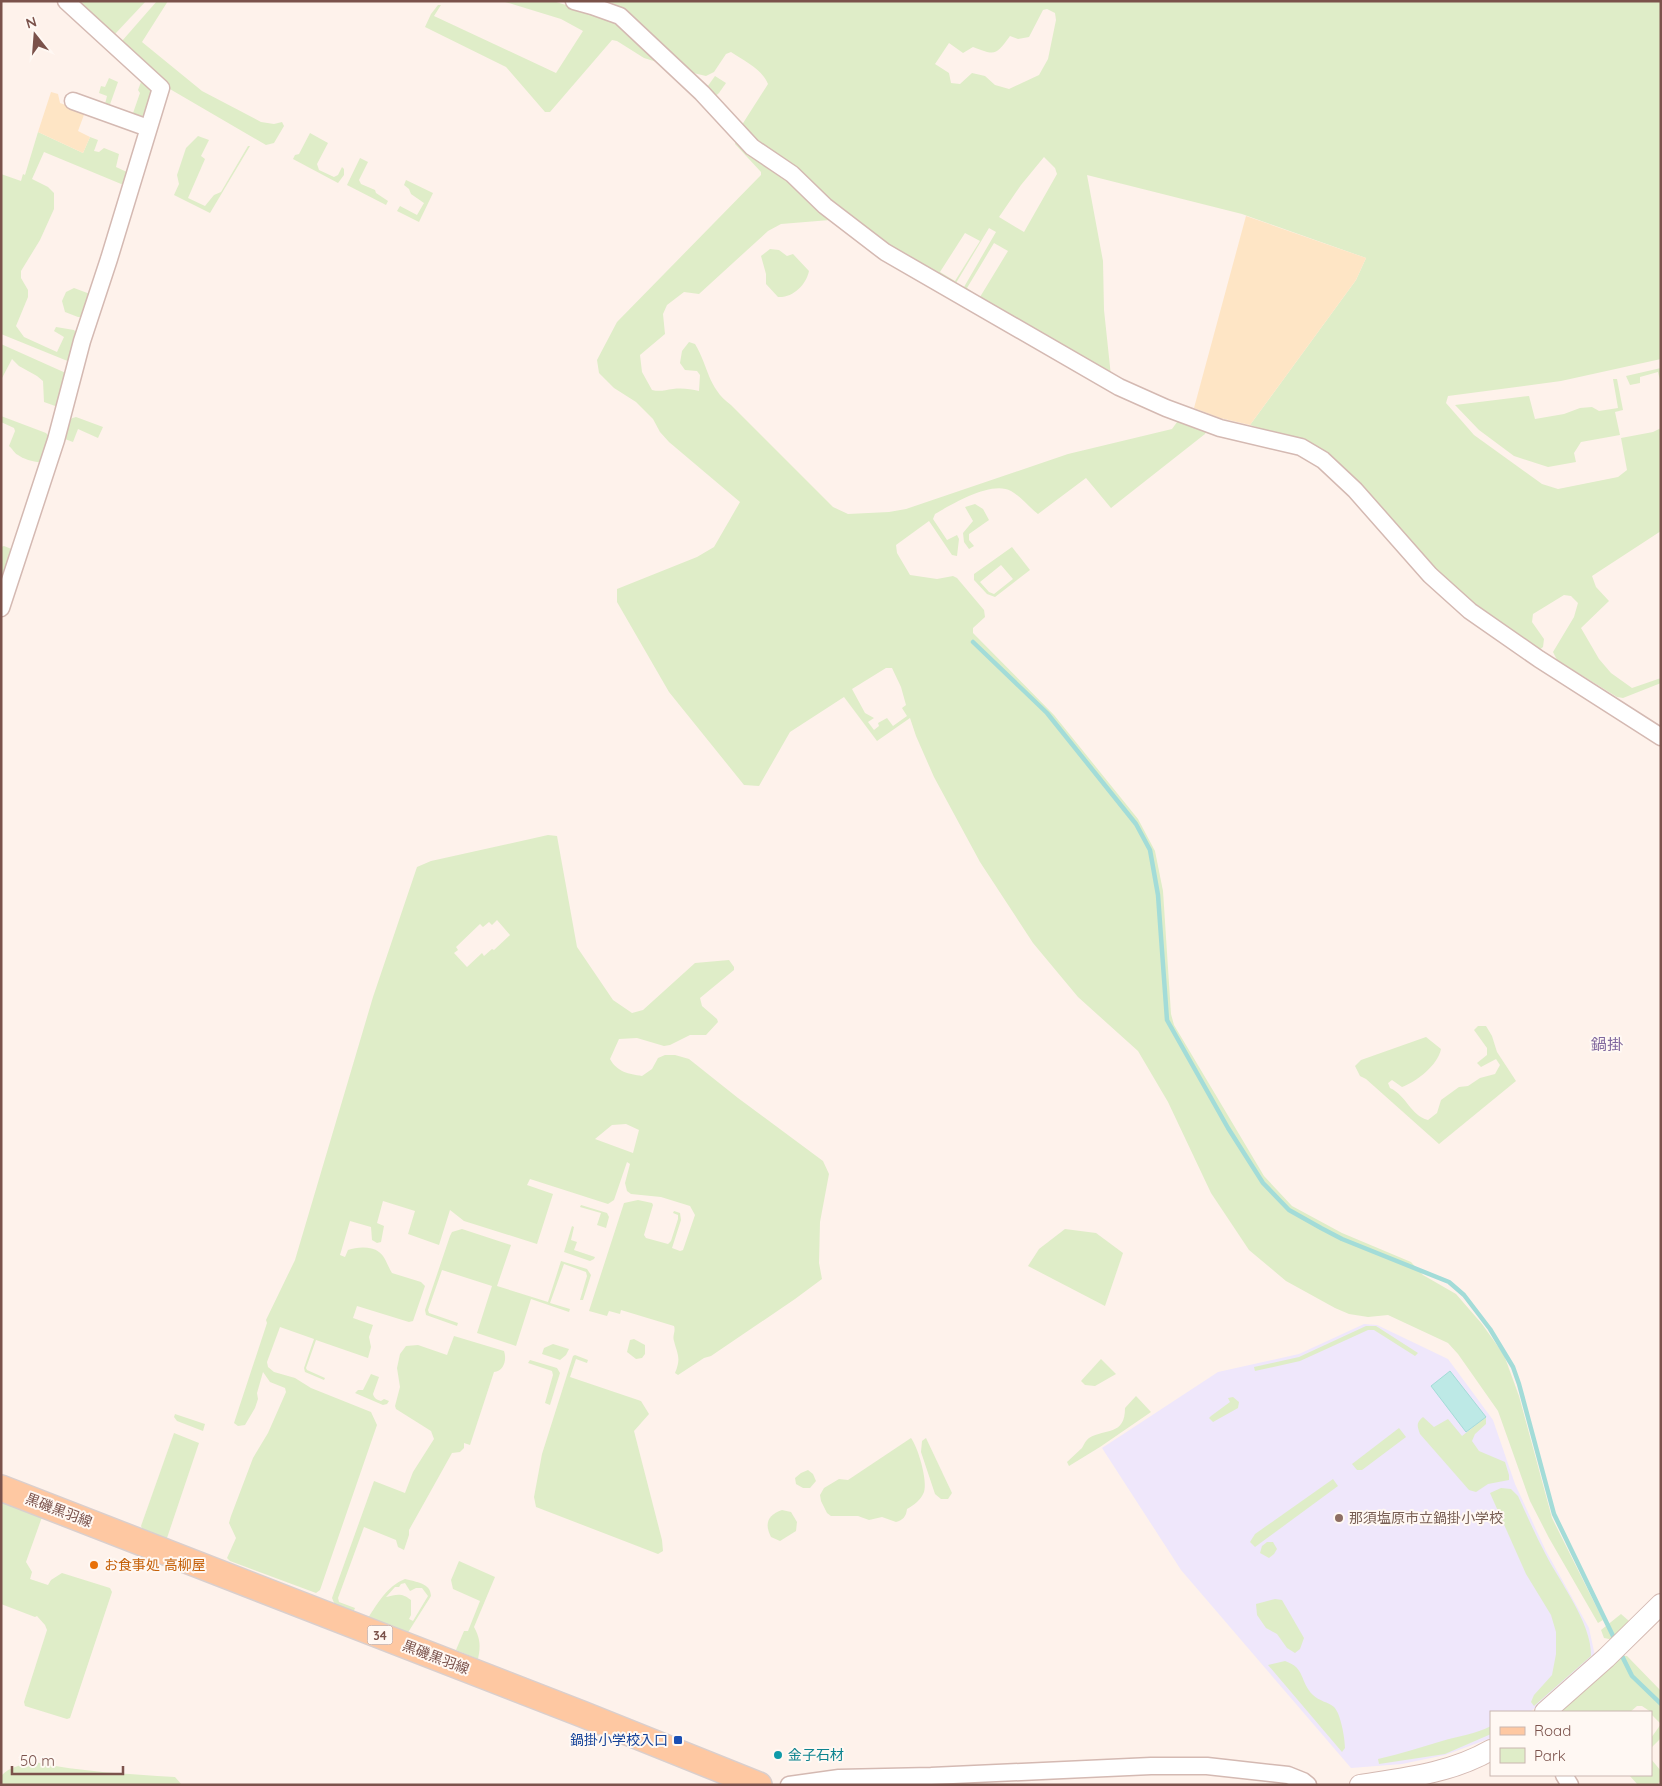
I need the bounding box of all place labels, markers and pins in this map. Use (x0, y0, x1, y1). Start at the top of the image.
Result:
place label: 那須塩原市立鍋掛小学校 (1349, 1509, 1503, 1527)
marker: 那須塩原市立鍋掛小学校 (1333, 1512, 1345, 1524)
place label: お食事処 高柳屋 (104, 1556, 206, 1574)
marker: お食事処 高柳屋 (88, 1559, 100, 1571)
place label: 鍋掛小学校入口 (570, 1731, 668, 1749)
marker: 鍋掛小学校入口 (672, 1734, 684, 1746)
place label: 金子石材 (788, 1746, 844, 1764)
marker: 金子石材 (772, 1749, 784, 1761)

